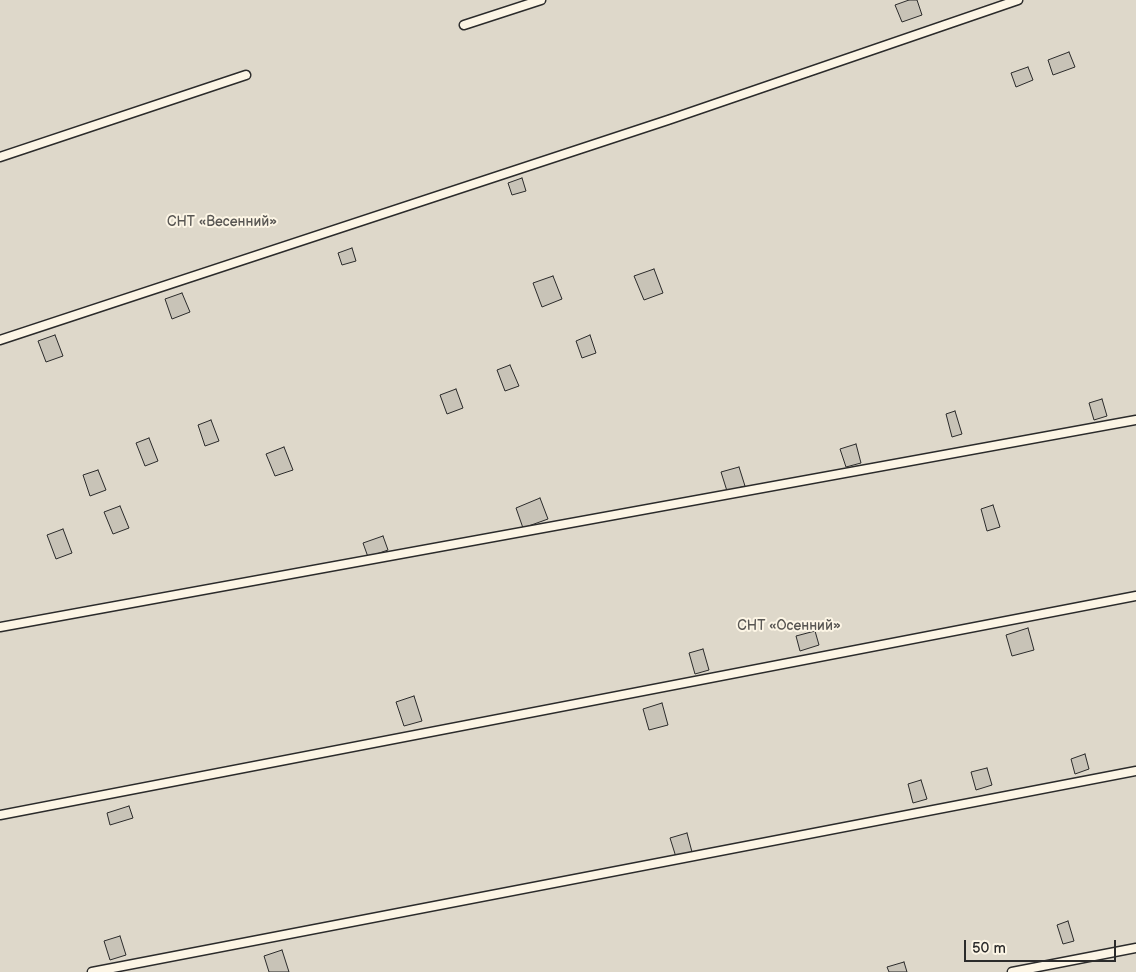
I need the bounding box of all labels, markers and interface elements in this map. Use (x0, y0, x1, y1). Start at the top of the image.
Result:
park label: СНТ «Весенний» (167, 214, 277, 230)
park label: СНТ «Осенний» (737, 618, 841, 634)
scale bar (966, 930, 1118, 962)
text: 50 m (972, 939, 1006, 958)

